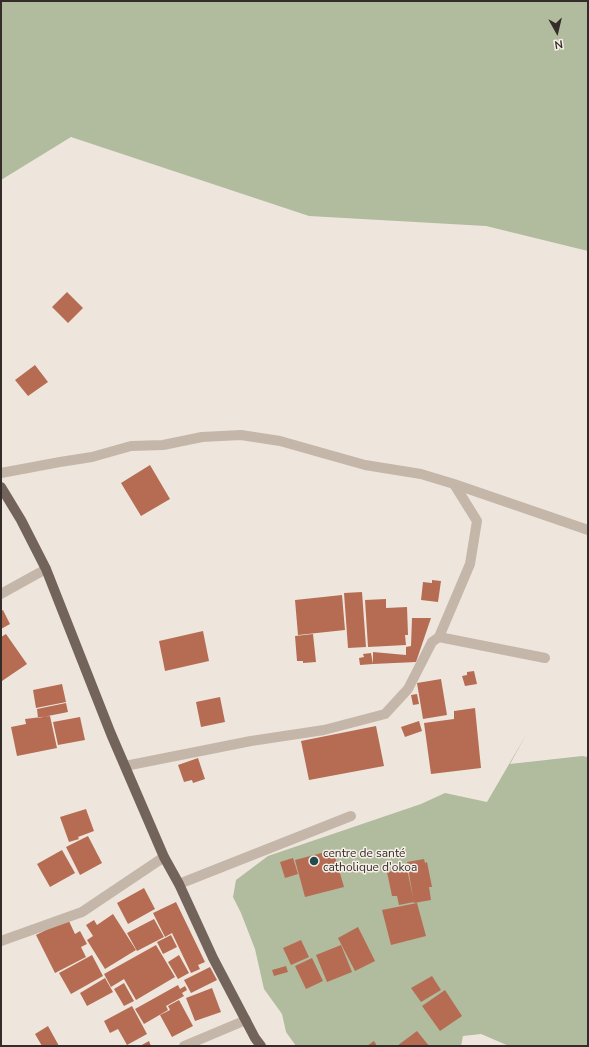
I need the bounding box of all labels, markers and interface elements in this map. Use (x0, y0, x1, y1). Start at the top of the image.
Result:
north arrow (537, 12, 577, 52)
text: N (554, 36, 564, 52)
place label: centre de santé catholique d'okoa (323, 847, 417, 875)
marker: centre de santé catholique d'okoa (308, 855, 320, 867)

